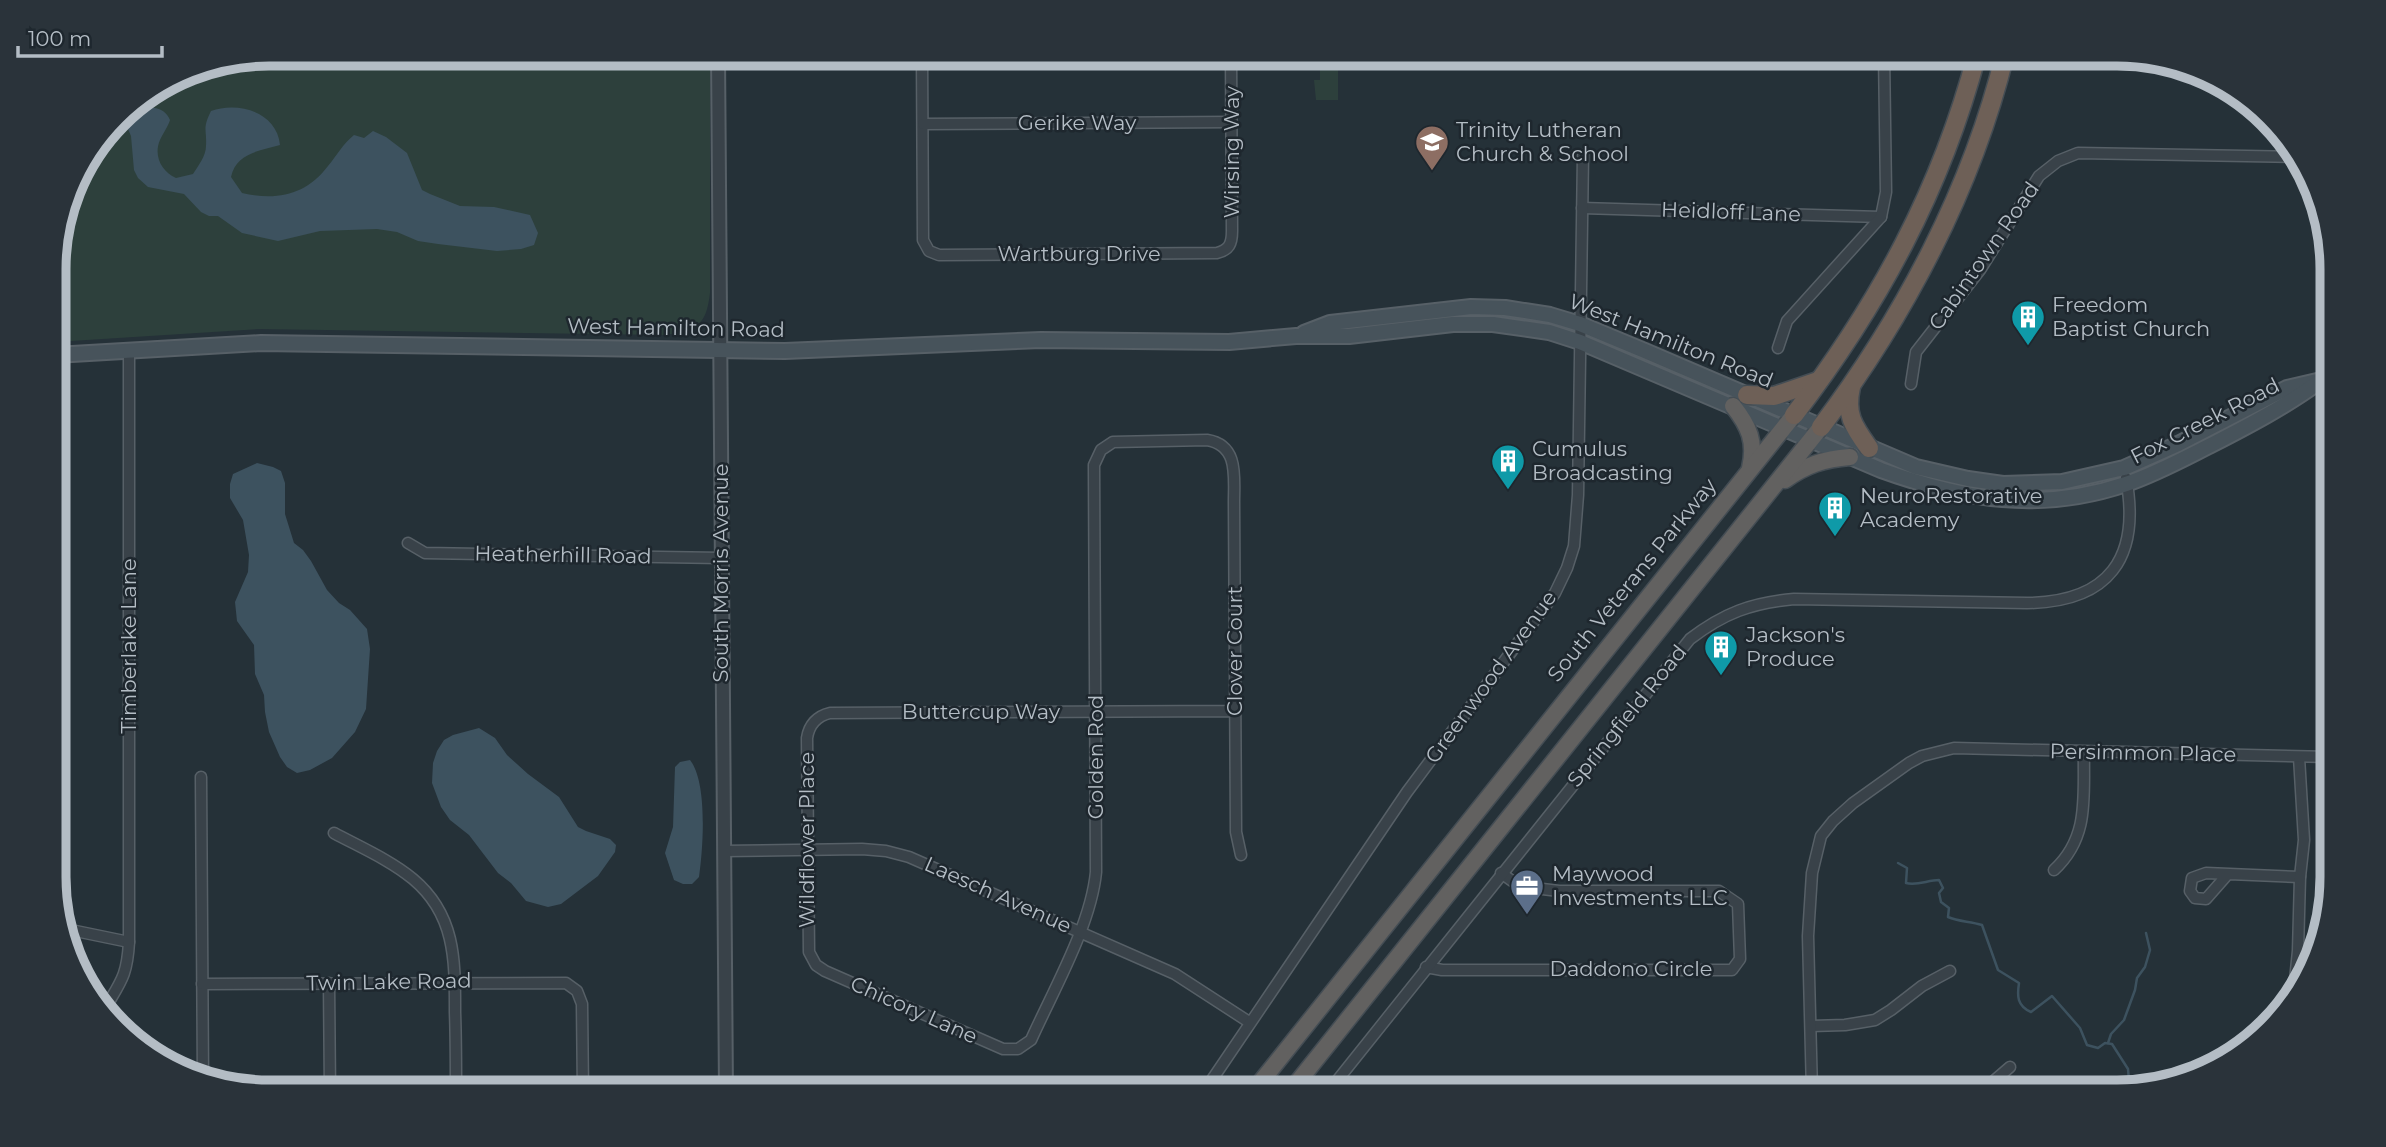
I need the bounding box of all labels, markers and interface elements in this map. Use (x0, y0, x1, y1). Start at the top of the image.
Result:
scale bar (18, 14, 161, 58)
text: 100 m (28, 26, 91, 51)
street label: Wirsing Way (1219, 85, 1244, 218)
street label: Gerike Way (1018, 110, 1137, 135)
place label: Trinity Lutheran Church & School (1456, 117, 1629, 166)
school or university icon: Trinity Lutheran Church & School (1413, 123, 1451, 172)
street label: Cabintown Road (1923, 177, 2044, 335)
street label: Heidloff Lane (1661, 197, 1801, 226)
street label: Wartburg Drive (997, 241, 1161, 266)
street label: West Hamilton Road (1565, 288, 1777, 393)
place label: Freedom Baptist Church (2052, 292, 2210, 341)
building icon: Freedom Baptist Church (2009, 298, 2047, 347)
street label: West Hamilton Road (567, 313, 785, 342)
street label: Fox Creek Road (2126, 372, 2283, 469)
place label: Cumulus Broadcasting (1532, 436, 1673, 485)
building icon: Cumulus Broadcasting (1489, 442, 1527, 491)
street label: South Morris Avenue (708, 464, 733, 682)
street label: South Veterans Parkway (1542, 473, 1722, 686)
place label: NeuroRestorative Academy (1860, 483, 2042, 532)
building icon: NeuroRestorative Academy (1816, 489, 1854, 538)
street label: Heatherhill Road (474, 540, 652, 569)
street label: Timberlake Lane (116, 558, 141, 734)
street label: Clover Court (1222, 586, 1247, 716)
street label: Greenwood Avenue (1420, 586, 1562, 768)
place label: Jackson's Produce (1745, 622, 1845, 671)
building icon: Jackson's Produce (1702, 628, 1740, 677)
street label: Springfield Road (1562, 640, 1692, 792)
street label: Golden Rod (1083, 695, 1108, 819)
street label: Buttercup Way (902, 699, 1061, 724)
street label: Persimmon Place (2049, 738, 2237, 767)
street label: Wildflower Place (794, 752, 819, 928)
street label: Laesch Avenue (921, 851, 1076, 938)
place label: Maywood Investments LLC (1552, 861, 1728, 910)
office icon: Maywood Investments LLC (1508, 867, 1546, 916)
street label: Daddono Circle (1550, 956, 1712, 981)
street label: Twin Lake Road (306, 968, 472, 995)
street label: Chicory Lane (847, 970, 982, 1049)

